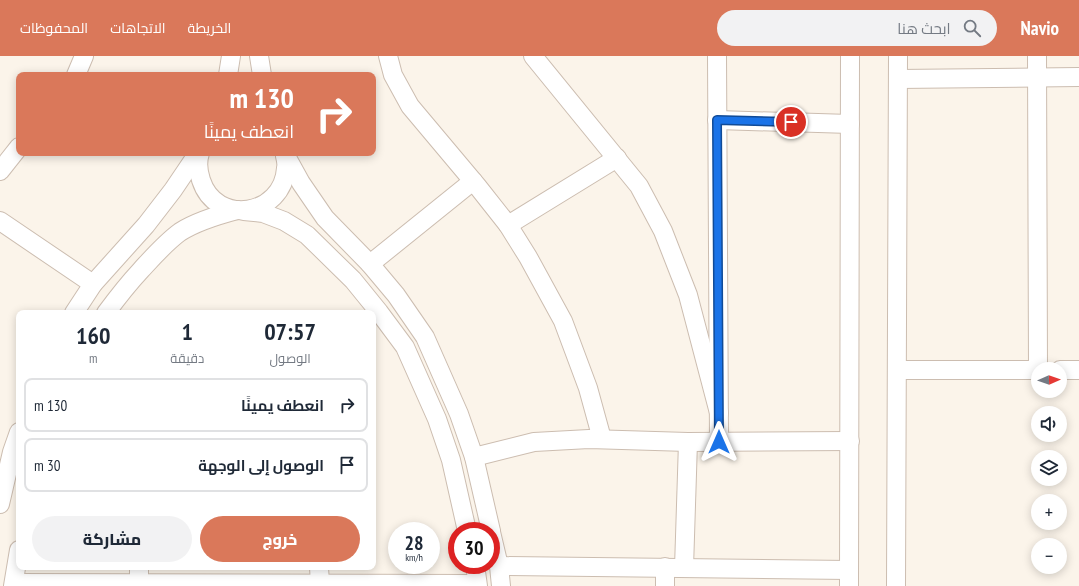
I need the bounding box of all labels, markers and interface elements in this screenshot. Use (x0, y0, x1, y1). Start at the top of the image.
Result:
search box (717, 10, 997, 46)
text: Navio (1021, 16, 1059, 40)
icon: search (961, 17, 983, 39)
text: المحفوظات (20, 19, 88, 37)
text: الاتجاهات (110, 19, 166, 37)
text: الخريطة (188, 19, 231, 37)
text: ابحث هنا (897, 19, 951, 38)
text: 130 m (230, 79, 294, 116)
icon: right (308, 88, 360, 140)
pin (774, 105, 808, 139)
icon: arrive (780, 111, 802, 133)
text: انعطف يمينًا (204, 120, 294, 143)
text: 1 (182, 316, 193, 347)
text: 07:57 (264, 316, 316, 347)
text: 160 (76, 320, 110, 351)
text: m (89, 350, 97, 367)
text: دقيقة (170, 350, 204, 367)
text: الوصول (269, 350, 311, 367)
north arrow (1031, 362, 1067, 398)
map controls (1031, 362, 1067, 574)
icon: right (336, 394, 358, 416)
text: 130 m (34, 396, 67, 415)
text: انعطف يمينًا (241, 396, 324, 415)
button: sound (1031, 406, 1067, 442)
position arrow (698, 421, 740, 463)
button: layers (1031, 450, 1067, 486)
icon: arrive (336, 454, 358, 476)
text: 30 m (34, 456, 60, 475)
text: الوصول إلى الوجهة (198, 456, 324, 475)
button: + (1031, 494, 1067, 530)
button: مشاركة (32, 516, 192, 562)
button: خروج (200, 516, 360, 562)
speed limit sign: 30 (448, 522, 500, 574)
text: 28 (404, 530, 424, 556)
button: − (1031, 538, 1067, 574)
text: km/h (405, 551, 423, 564)

